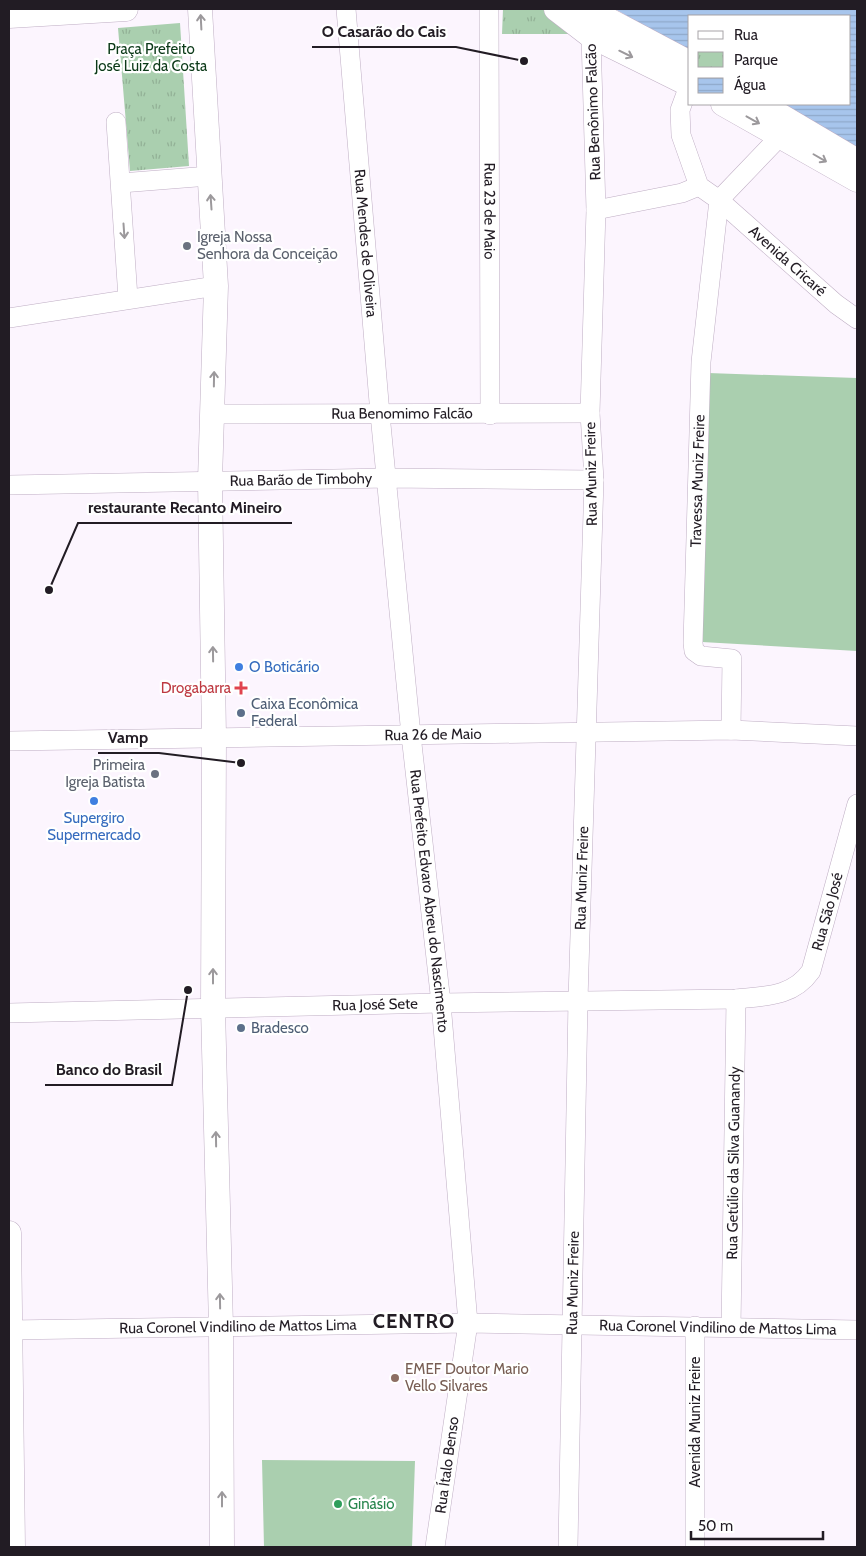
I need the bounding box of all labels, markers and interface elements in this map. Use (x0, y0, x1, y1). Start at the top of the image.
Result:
one-way arrow (196, 15, 205, 31)
legend (688, 15, 851, 105)
callout: O Casarão do Cais (312, 16, 456, 47)
text: O Casarão do Cais (322, 22, 446, 41)
text: Rua (734, 26, 759, 44)
park label: Praça Prefeito José Luiz da Costa (94, 40, 208, 75)
street label: Rua Benônimo Falcão (582, 43, 604, 181)
one-way arrow (618, 50, 633, 59)
text: Parque (734, 51, 778, 69)
text: Água (734, 75, 766, 94)
one-way arrow (745, 115, 760, 125)
one-way arrow (812, 153, 827, 163)
street label: Rua 23 de Maio (480, 163, 499, 259)
street label: Rua Mendes de Oliveira (350, 168, 381, 319)
one-way arrow (206, 194, 215, 210)
street label: Avenida Cricaré (745, 222, 830, 300)
one-way arrow (119, 223, 128, 239)
place label: Igreja Nossa Senhora da Conceição (197, 228, 338, 263)
marker: Igreja Nossa Senhora da Conceição (181, 240, 193, 252)
one-way arrow (209, 371, 219, 388)
street label: Rua Benomimo Falcão (331, 404, 473, 423)
street label: Travessa Muniz Freire (687, 414, 709, 548)
street label: Rua Muniz Freire (581, 422, 601, 526)
street label: Rua Barão de Timbohy (229, 469, 373, 490)
callout: restaurante Recanto Mineiro (78, 492, 292, 523)
text: restaurante Recanto Mineiro (88, 498, 282, 517)
one-way arrow (208, 646, 218, 662)
place label: O Boticário (249, 658, 319, 676)
marker: O Boticário (233, 661, 245, 673)
place label: Drogabarra (161, 679, 232, 697)
marker: Drogabarra (235, 682, 247, 694)
place label: Caixa Econômica Federal (251, 695, 359, 730)
marker: Caixa Econômica Federal (235, 707, 247, 719)
callout: Vamp (98, 722, 159, 753)
street label: Rua 26 de Maio (384, 725, 482, 744)
text: Vamp (108, 728, 148, 747)
place label: Primeira Igreja Batista (65, 756, 146, 791)
marker: Primeira Igreja Batista (149, 768, 161, 780)
street label: Rua Prefeito Edvaro Abreu do Nascimento (406, 769, 452, 1033)
marker: Supergiro Supermercado (88, 795, 100, 807)
place label: Supergiro Supermercado (47, 809, 141, 844)
street label: Rua Muniz Freire (571, 826, 592, 930)
street label: Rua São José (808, 870, 847, 953)
one-way arrow (208, 968, 218, 984)
street label: Rua José Sete (332, 995, 418, 1015)
place label: Bradesco (251, 1019, 309, 1037)
marker: Bradesco (235, 1022, 247, 1034)
callout: Banco do Brasil (45, 1054, 172, 1085)
text: Banco do Brasil (56, 1060, 162, 1079)
street label: Rua Getúlio da Silva Guanandy (723, 1066, 744, 1260)
one-way arrow (212, 1131, 221, 1147)
street label: Rua Muniz Freire (563, 1231, 583, 1335)
one-way arrow (216, 1293, 225, 1309)
district label: CENTRO (373, 1309, 455, 1333)
street label: Rua Coronel Vindilino de Mattos Lima (119, 1316, 358, 1337)
street label: Rua Coronel Vindilino de Mattos Lima (599, 1316, 838, 1339)
street label: Avenida Muniz Freire (686, 1356, 704, 1487)
place label: EMEF Doutor Mario Vello Silvares (405, 1360, 529, 1395)
marker: EMEF Doutor Mario Vello Silvares (389, 1372, 401, 1384)
street label: Rua Ítalo Benso (430, 1415, 463, 1515)
one-way arrow (217, 1491, 227, 1507)
place label: Ginásio (348, 1495, 394, 1513)
marker: Ginásio (332, 1498, 344, 1510)
scale bar (691, 1508, 824, 1540)
text: 50 m (698, 1517, 733, 1535)

